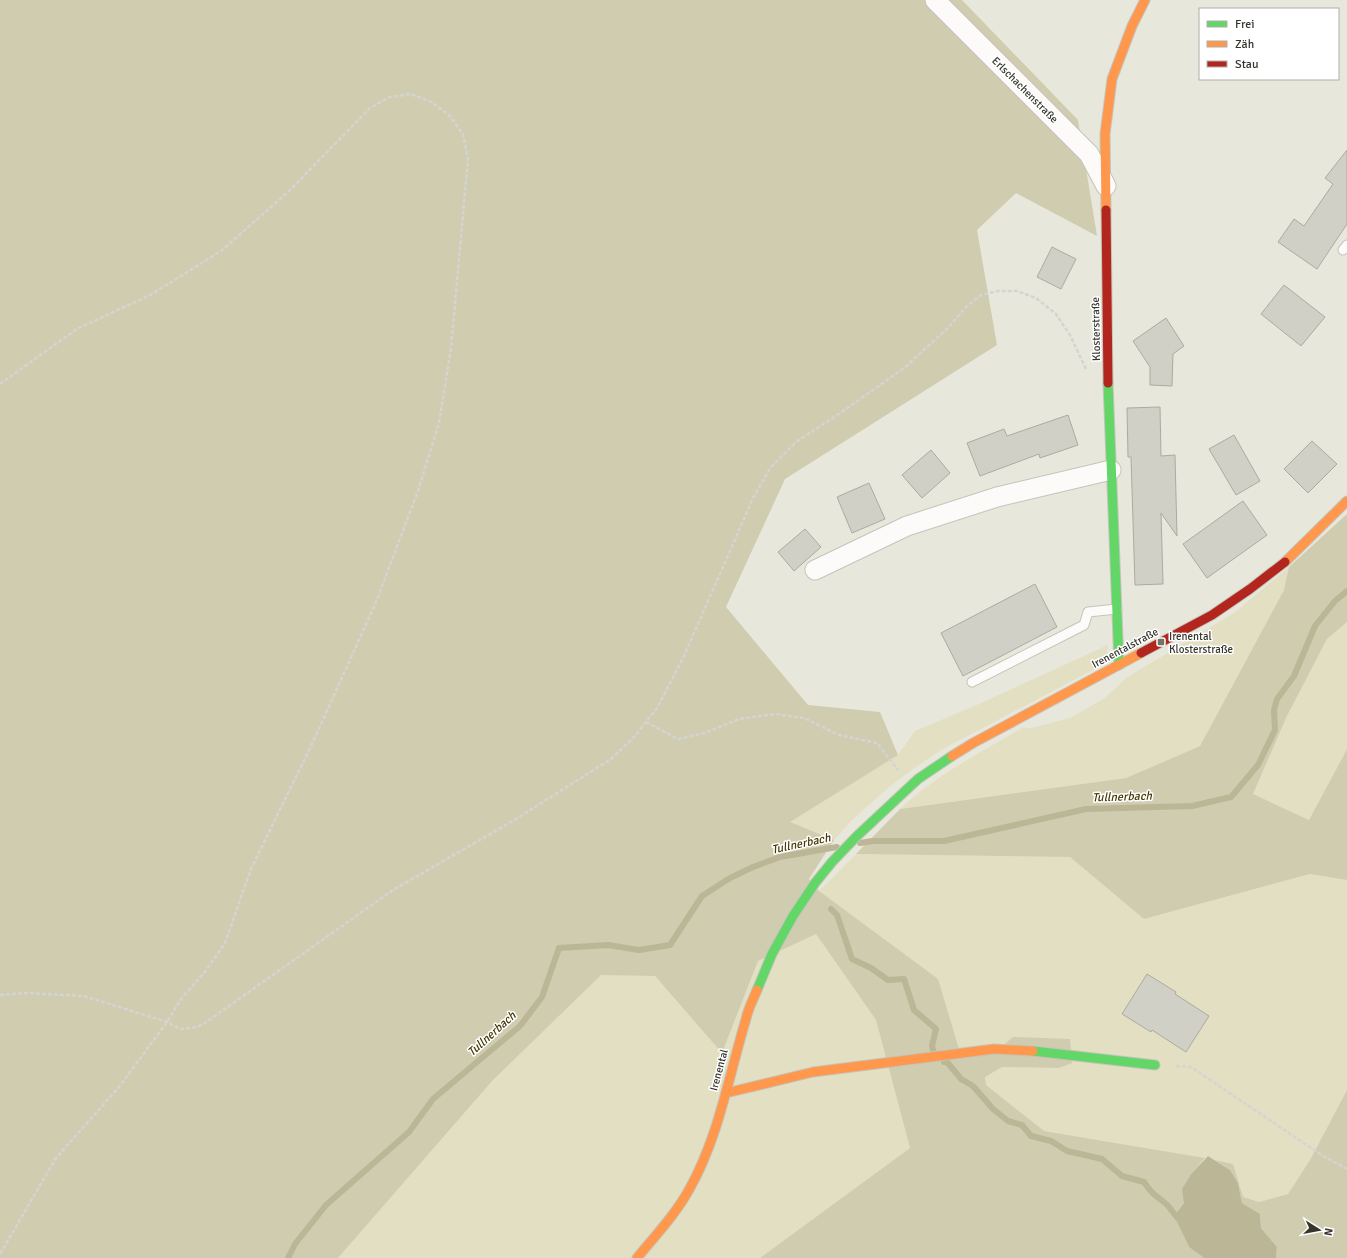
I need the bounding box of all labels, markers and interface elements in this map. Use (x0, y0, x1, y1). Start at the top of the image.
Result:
legend (1199, 8, 1339, 80)
text: Frei (1235, 17, 1254, 32)
text: Zäh (1235, 37, 1254, 52)
street label: Erlschachenstraße (989, 54, 1061, 126)
text: Stau (1235, 57, 1259, 72)
street label: Klosterstraße (1089, 297, 1103, 361)
street label: Irenentalstraße (1090, 625, 1160, 671)
place label: Irenental Klosterstraße (1169, 630, 1233, 656)
marker: Irenental Klosterstraße (1156, 637, 1166, 647)
water label: Tullnerbach (1092, 788, 1153, 806)
water label: Tullnerbach (770, 830, 832, 858)
water label: Tullnerbach (465, 1008, 520, 1060)
street label: Irenental (707, 1048, 731, 1092)
north arrow (1299, 1210, 1339, 1250)
text: N (1321, 1227, 1335, 1237)

